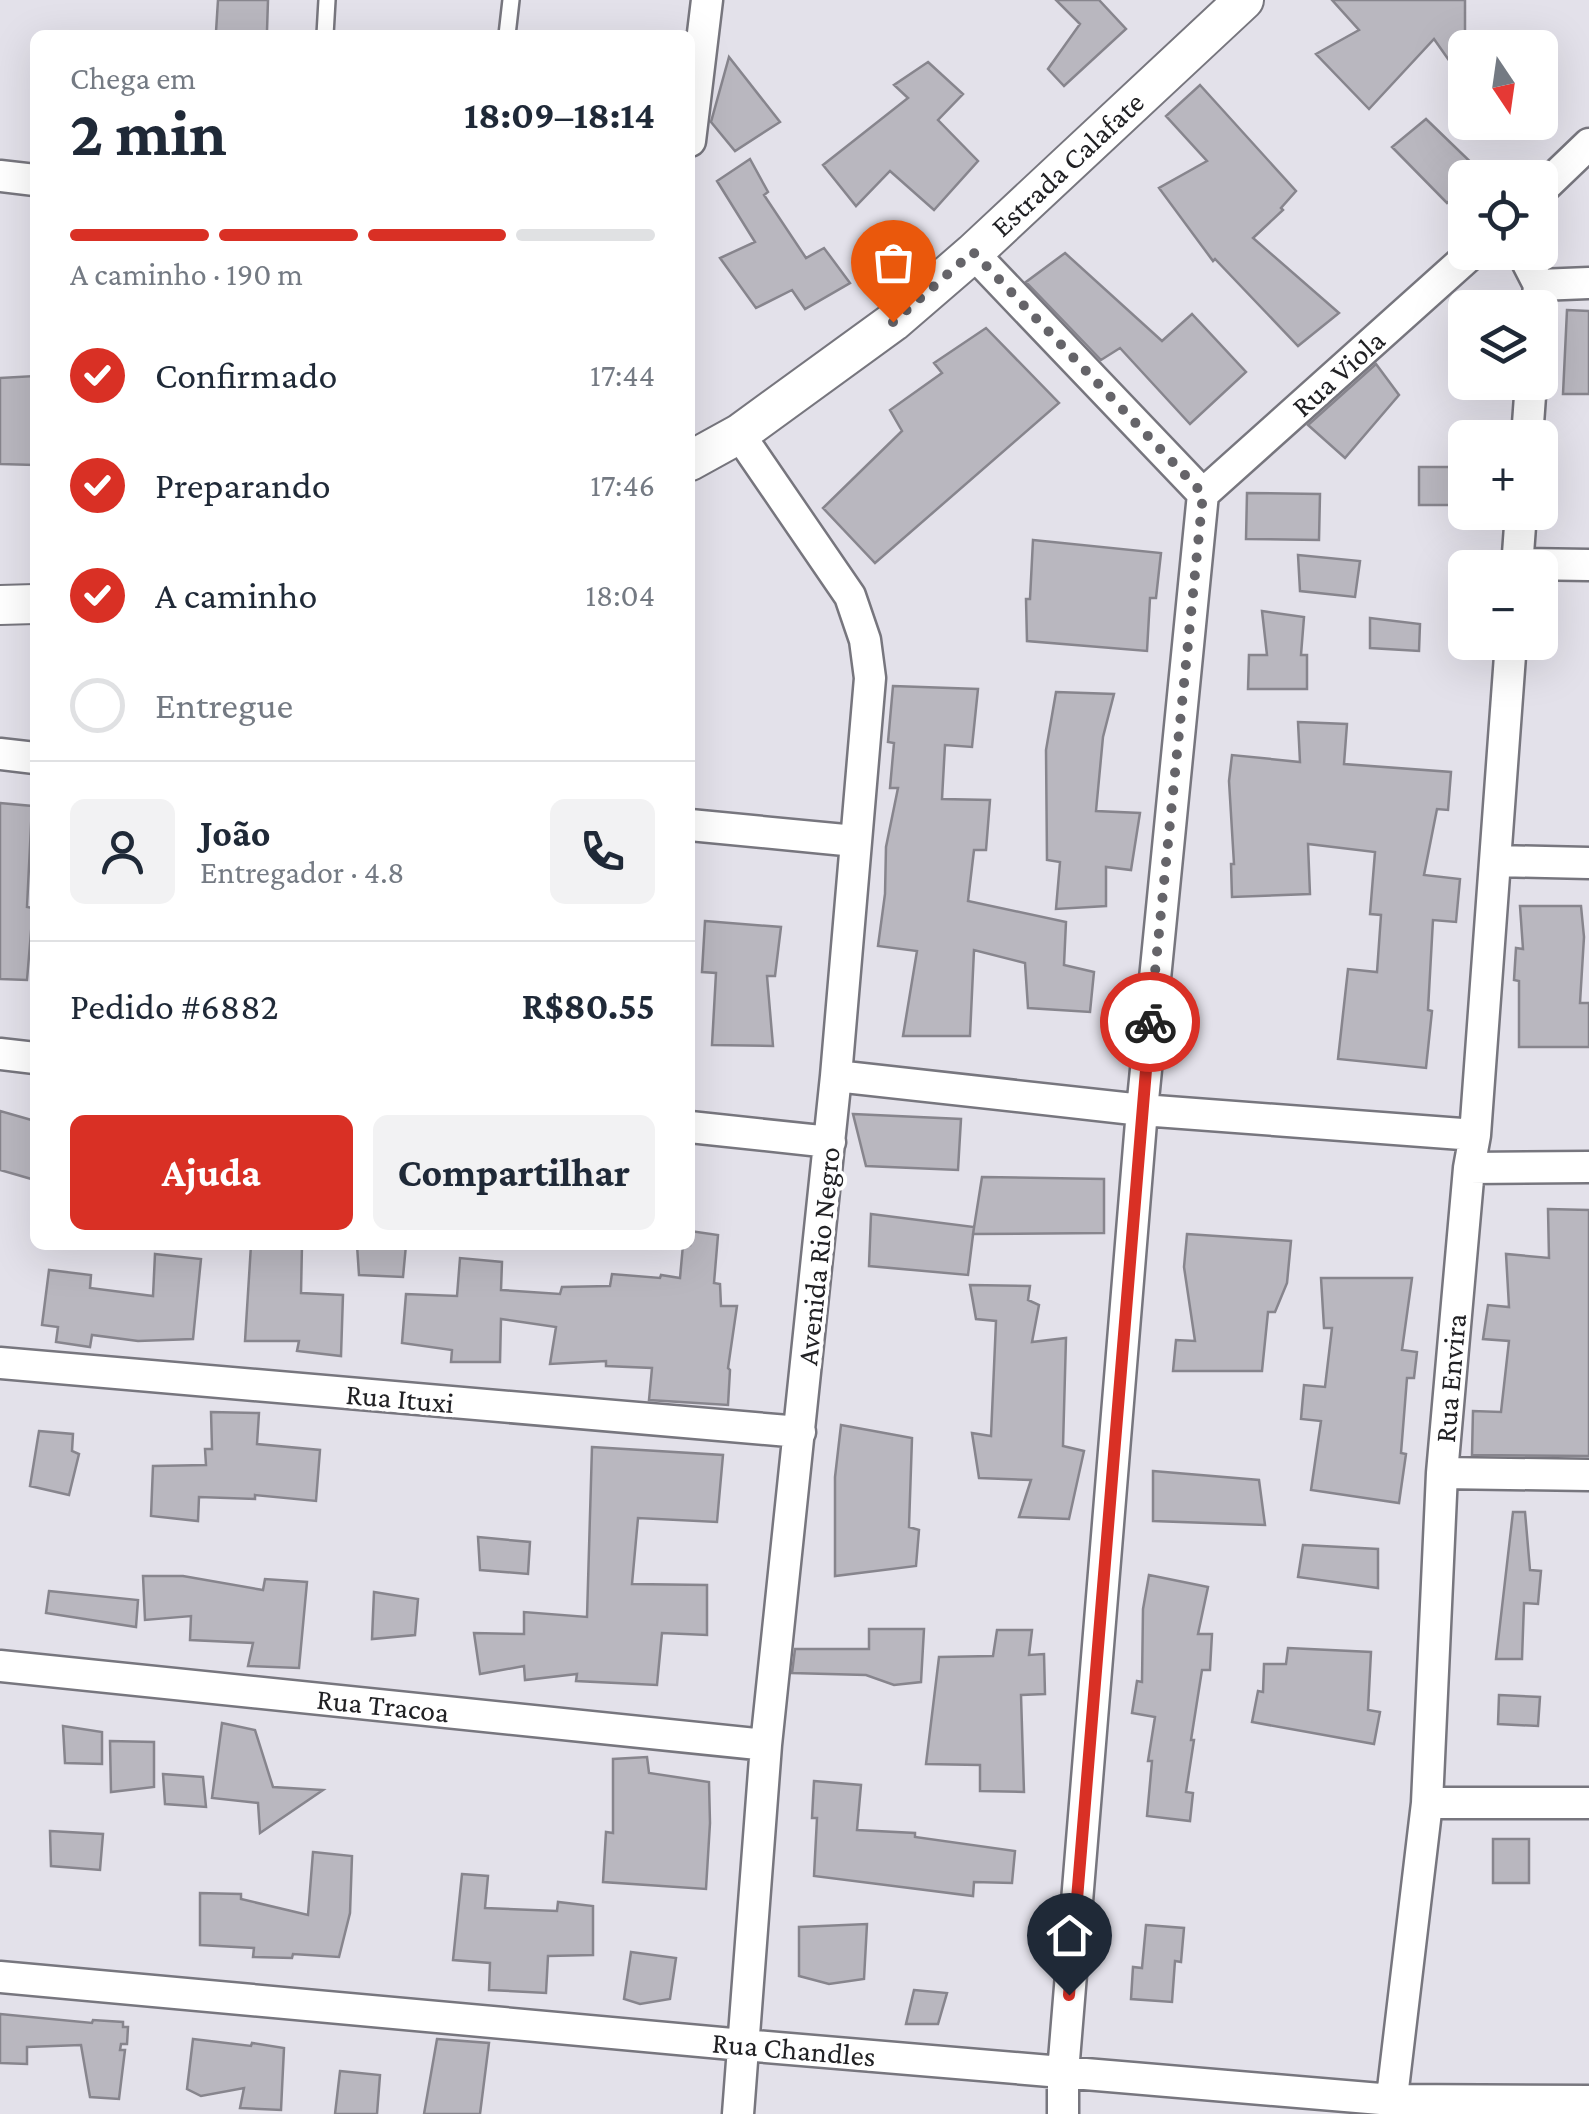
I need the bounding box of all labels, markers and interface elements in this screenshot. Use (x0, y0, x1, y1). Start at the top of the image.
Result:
north arrow (1448, 30, 1558, 140)
map controls (1448, 30, 1558, 660)
text: Chega em (70, 60, 196, 96)
street label: Estrada Calafate (984, 85, 1150, 243)
text: 18:09–18:14 (464, 94, 655, 136)
text: 2 min (70, 97, 227, 169)
button: locate (1448, 160, 1558, 270)
pin (851, 220, 936, 323)
icon: bag (866, 235, 921, 290)
text: A caminho · 190 m (70, 256, 303, 292)
button: layers (1448, 290, 1558, 400)
street label: Rua Viola (1285, 323, 1391, 423)
icon: check (70, 348, 125, 403)
text: Confirmado (155, 354, 337, 396)
text: 17:44 (590, 357, 655, 393)
button: + (1448, 420, 1558, 530)
icon: check (70, 458, 125, 513)
text: Preparando (155, 464, 331, 506)
text: 17:46 (590, 467, 655, 503)
button: − (1448, 550, 1558, 660)
icon: check (70, 568, 125, 623)
text: A caminho (155, 574, 317, 616)
text: 18:04 (585, 577, 655, 613)
text: Entregue (155, 684, 293, 726)
button: person (70, 799, 175, 904)
button: phone (550, 799, 655, 904)
text: João (200, 812, 270, 854)
text: Entregador · 4.8 (200, 854, 405, 890)
courier (1100, 972, 1200, 1072)
text: Pedido #6882 (70, 985, 279, 1027)
text: R$80.55 (522, 985, 655, 1027)
icon: bike (1123, 995, 1178, 1050)
button: Ajuda (70, 1115, 353, 1230)
button: Compartilhar (373, 1115, 655, 1230)
street label: Avenida Rio Negro (790, 1145, 847, 1367)
street label: Rua Envira (1428, 1312, 1472, 1444)
street label: Rua Ituxi (344, 1377, 456, 1419)
street label: Rua Tracoa (315, 1682, 451, 1728)
pin (1027, 1893, 1112, 1996)
icon: home (1042, 1908, 1097, 1963)
street label: Rua Chandles (711, 2025, 877, 2073)

